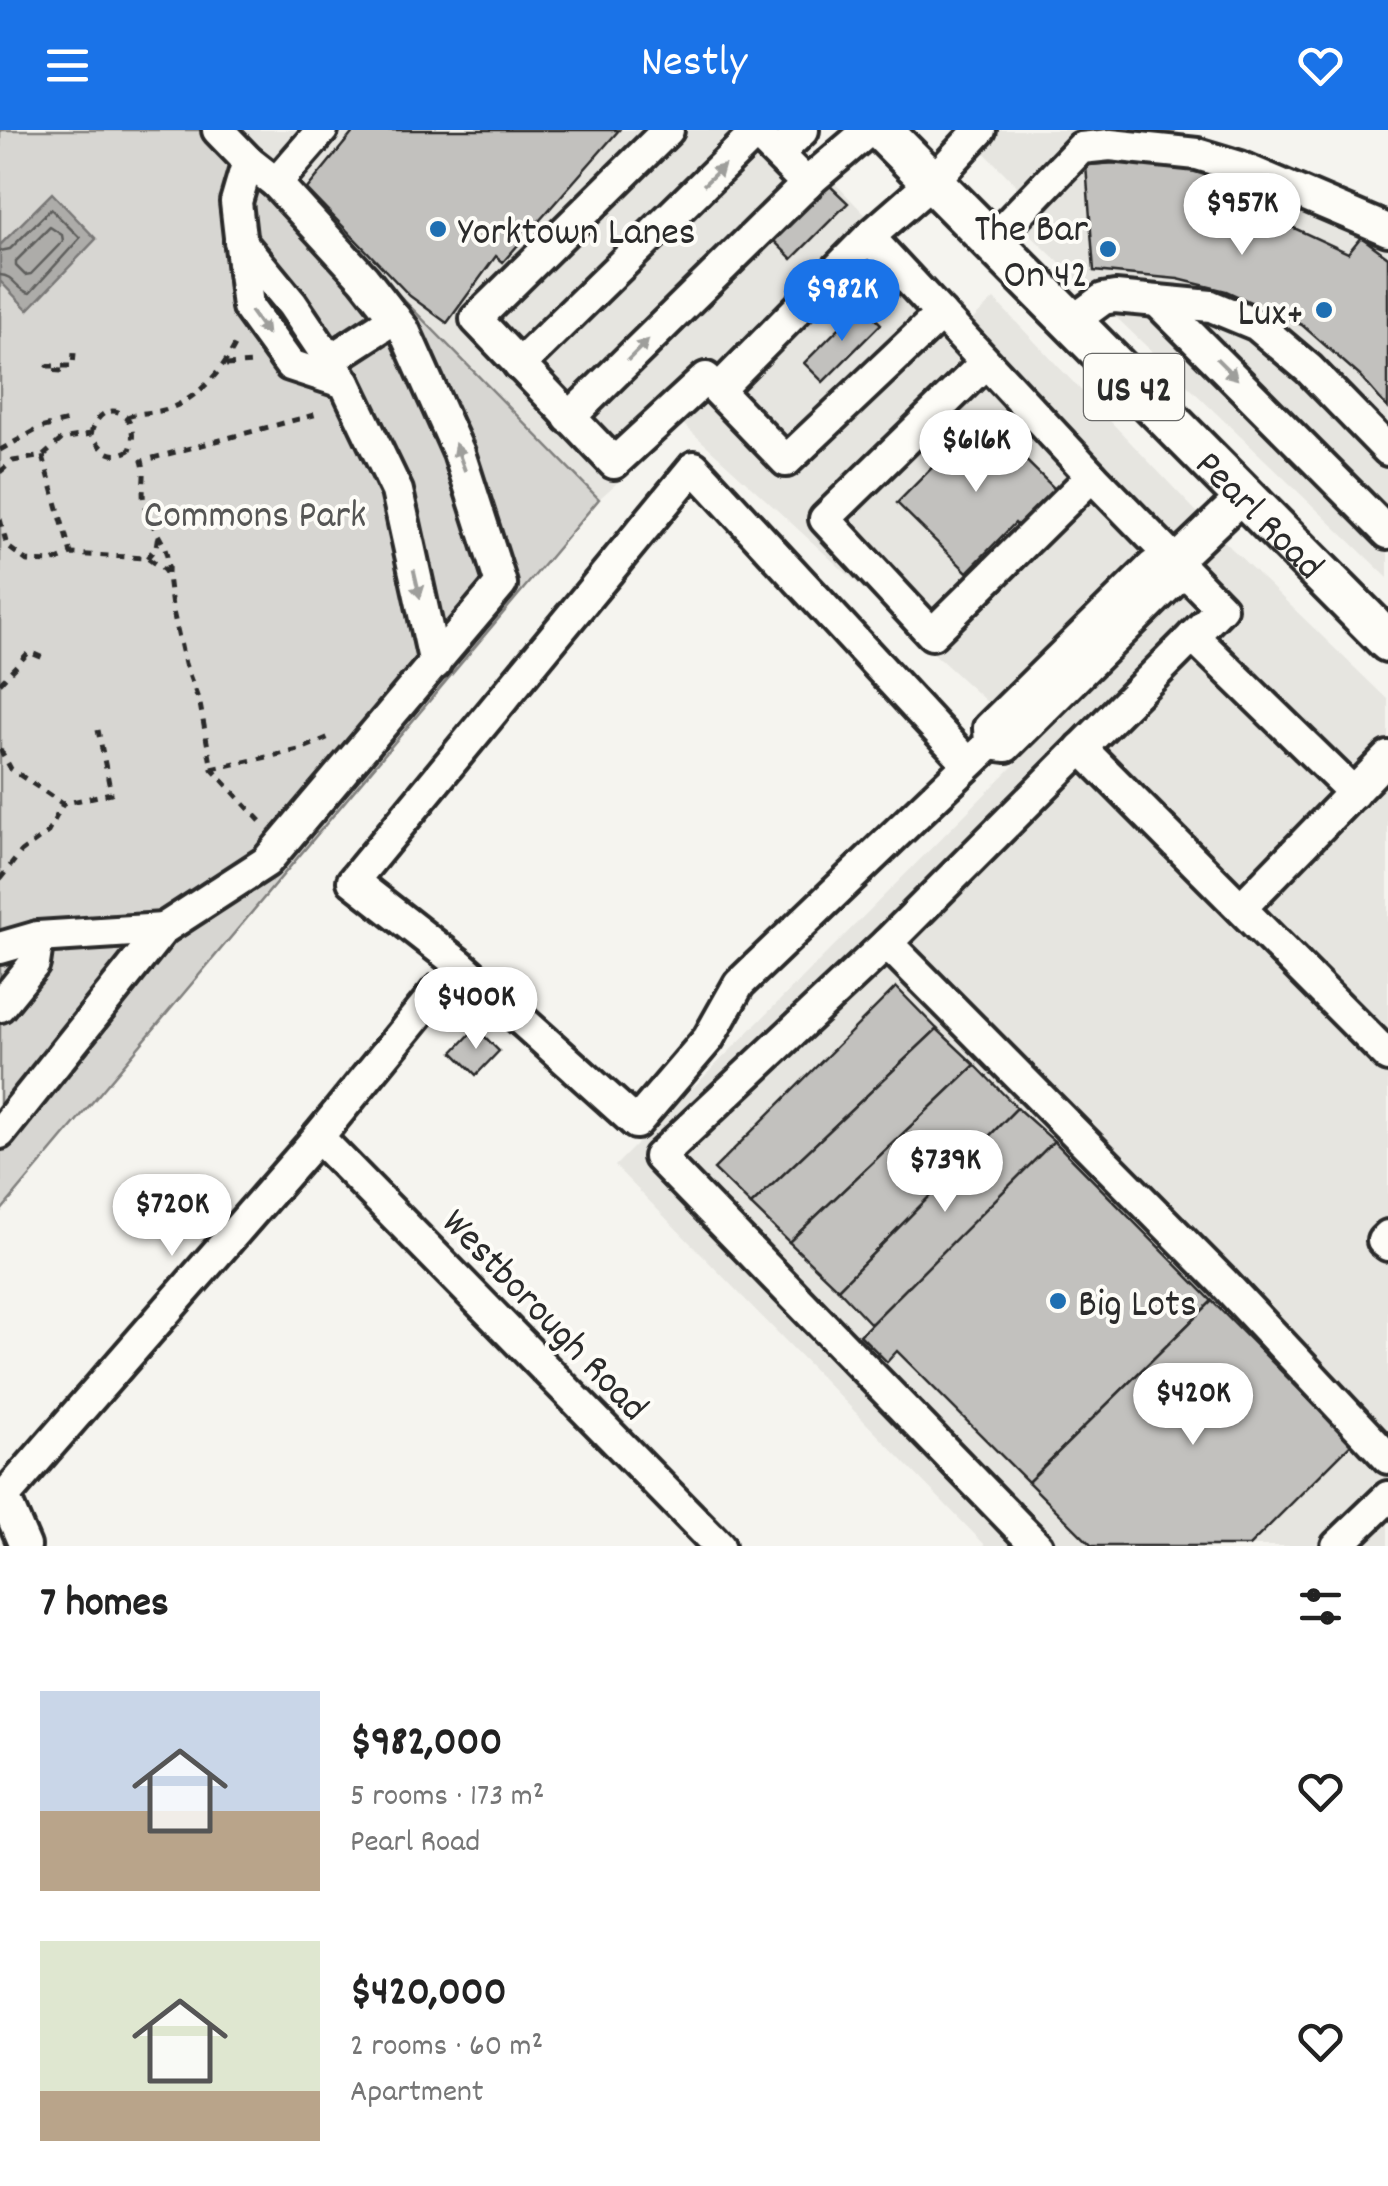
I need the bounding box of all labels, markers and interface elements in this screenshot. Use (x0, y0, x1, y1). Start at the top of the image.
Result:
text: Nestly (641, 33, 747, 97)
icon: menu (40, 38, 95, 93)
icon: heart (1293, 38, 1348, 93)
one-way arrow (701, 163, 725, 187)
pin: $957K (1172, 173, 1312, 258)
text: $957K (1206, 182, 1278, 228)
place label: The Bar On 42 (974, 204, 1088, 307)
place label: Yorktown Lanes (458, 207, 696, 264)
marker: Yorktown Lanes (427, 218, 449, 240)
marker: The Bar On 42 (1097, 238, 1119, 260)
pin: $982K (772, 259, 912, 344)
text: $982K (806, 268, 878, 314)
place label: Lux+ (1238, 288, 1304, 345)
marker: Lux+ (1313, 299, 1335, 321)
one-way arrow (249, 309, 269, 336)
one-way arrow (626, 339, 650, 362)
road number: US 42 (1084, 354, 1184, 420)
one-way arrow (1215, 357, 1238, 381)
pin: $616K (906, 410, 1046, 495)
text: $616K (941, 419, 1011, 465)
street label: Pearl Road (1179, 440, 1334, 596)
one-way arrow (451, 442, 467, 472)
park label: Commons Park (144, 490, 366, 547)
one-way arrow (410, 569, 426, 600)
pin: $400K (406, 967, 546, 1052)
text: $400K (436, 976, 516, 1022)
pin: $739K (875, 1130, 1015, 1215)
text: $739K (909, 1139, 981, 1185)
pin: $720K (102, 1174, 242, 1259)
text: $720K (135, 1183, 209, 1229)
street label: Westborough Road (426, 1198, 659, 1437)
place label: Big Lots (1078, 1279, 1197, 1336)
marker: Big Lots (1047, 1290, 1069, 1312)
pin: $420K (1123, 1363, 1263, 1448)
text: $420K (1155, 1372, 1231, 1418)
text: 7 homes (40, 1576, 169, 1636)
icon: filters (1293, 1579, 1348, 1634)
text: $982,000 (350, 1715, 502, 1775)
icon: home (120, 1731, 240, 1851)
icon: heart (1293, 1764, 1348, 1819)
text: 5 rooms · 173 m² (350, 1775, 544, 1821)
text: Pearl Road (350, 1821, 480, 1867)
text: $420,000 (350, 1965, 507, 2025)
icon: home (120, 1981, 240, 2101)
icon: heart (1293, 2014, 1348, 2069)
text: 2 rooms · 60 m² (350, 2025, 543, 2071)
text: Apartment (350, 2071, 484, 2117)

